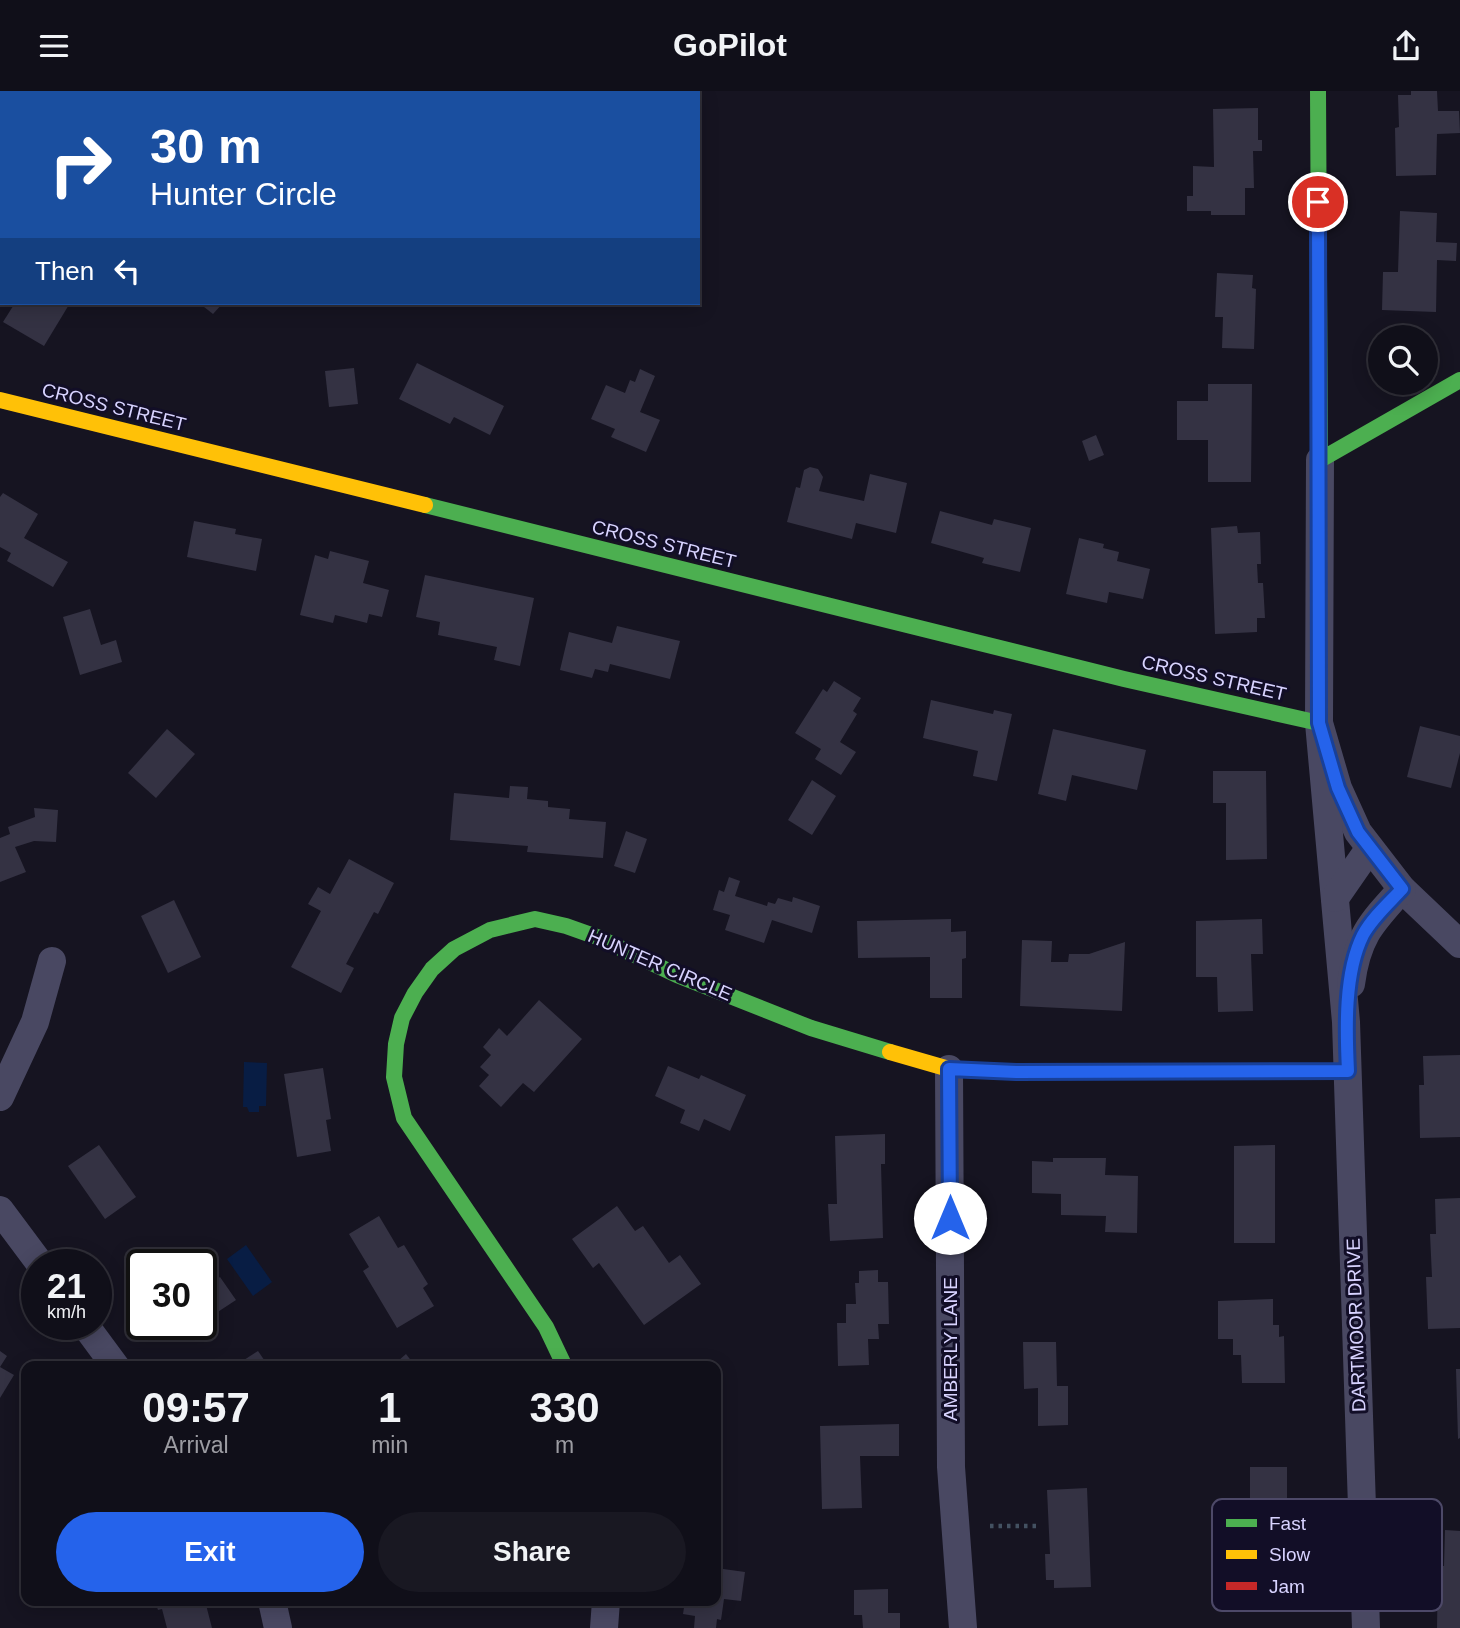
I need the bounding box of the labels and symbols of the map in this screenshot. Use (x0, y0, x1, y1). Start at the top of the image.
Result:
pin (1288, 172, 1348, 232)
street label: CROSS STREET (40, 379, 189, 435)
street label: CROSS STREET (590, 516, 739, 572)
street label: CROSS STREET (1140, 651, 1289, 705)
street label: HUNTER CIRCLE (585, 925, 735, 1005)
position arrow (913, 1181, 987, 1255)
street label: DARTMOOR DRIVE (1342, 1238, 1370, 1412)
speed limit sign: 30 (126, 1249, 217, 1340)
street label: AMBERLY LANE (940, 1277, 961, 1421)
legend (1212, 1499, 1442, 1611)
text: Fast (1269, 1513, 1307, 1534)
text: Slow (1269, 1544, 1310, 1565)
text: Jam (1269, 1576, 1305, 1597)

